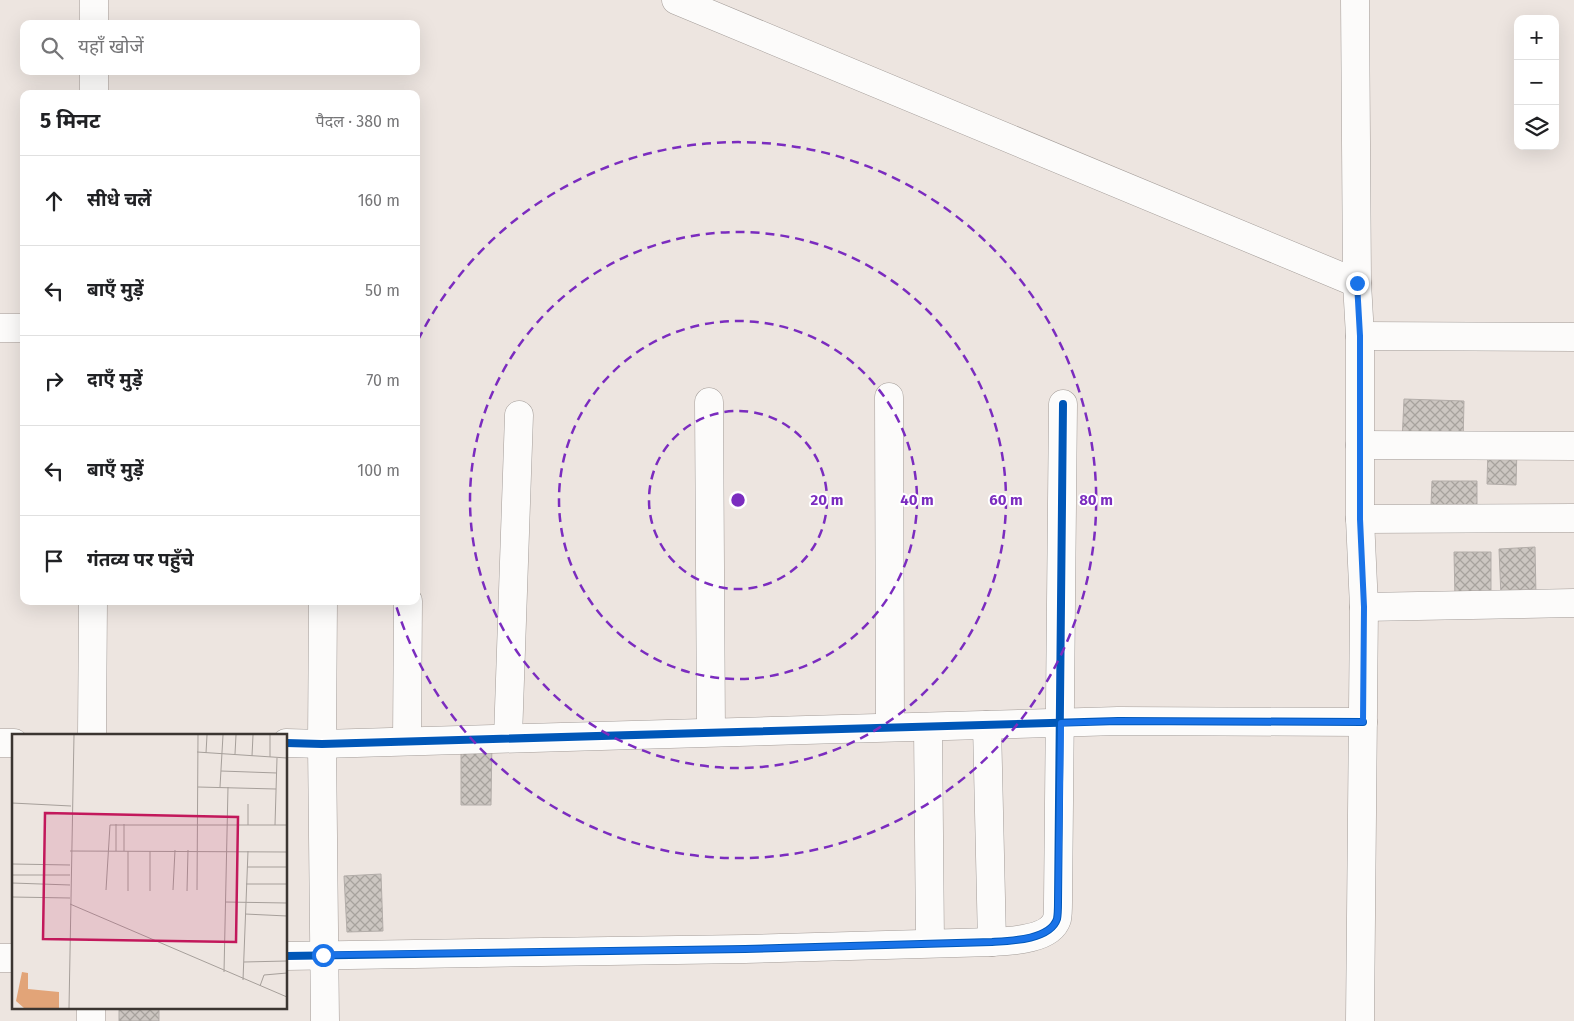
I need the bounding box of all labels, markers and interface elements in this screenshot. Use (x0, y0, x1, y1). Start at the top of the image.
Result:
map controls (1514, 15, 1559, 150)
button: + (1514, 15, 1559, 60)
search box (20, 20, 420, 75)
icon: search (38, 34, 66, 62)
text: यहाँ खोजें (78, 35, 144, 58)
button: − (1514, 60, 1559, 105)
button: layers (1514, 105, 1559, 150)
text: 5 मिनट (40, 108, 100, 134)
text: पैदल · 380 m (316, 112, 400, 131)
icon: ahead (40, 187, 68, 215)
text: सीधे चलें (87, 188, 151, 211)
text: 160 m (358, 191, 400, 210)
route end (1346, 272, 1369, 295)
icon: left (40, 277, 68, 305)
text: बाएँ मुड़ें (87, 278, 144, 301)
text: 50 m (365, 281, 400, 300)
icon: right (40, 367, 68, 395)
text: दाएँ मुड़ें (87, 368, 143, 391)
text: 70 m (366, 371, 400, 390)
icon: left (40, 457, 68, 485)
text: बाएँ मुड़ें (87, 458, 144, 481)
text: 100 m (357, 461, 400, 480)
centre of rings (729, 491, 747, 509)
text: 20 m (811, 491, 843, 509)
text: 40 m (900, 491, 934, 509)
text: 60 m (989, 491, 1023, 509)
text: 80 m (1079, 491, 1113, 509)
icon: arrive (40, 547, 68, 575)
text: गंतव्य पर पहुँचे (87, 548, 194, 571)
inset map (12, 734, 288, 1008)
route start (312, 944, 335, 967)

